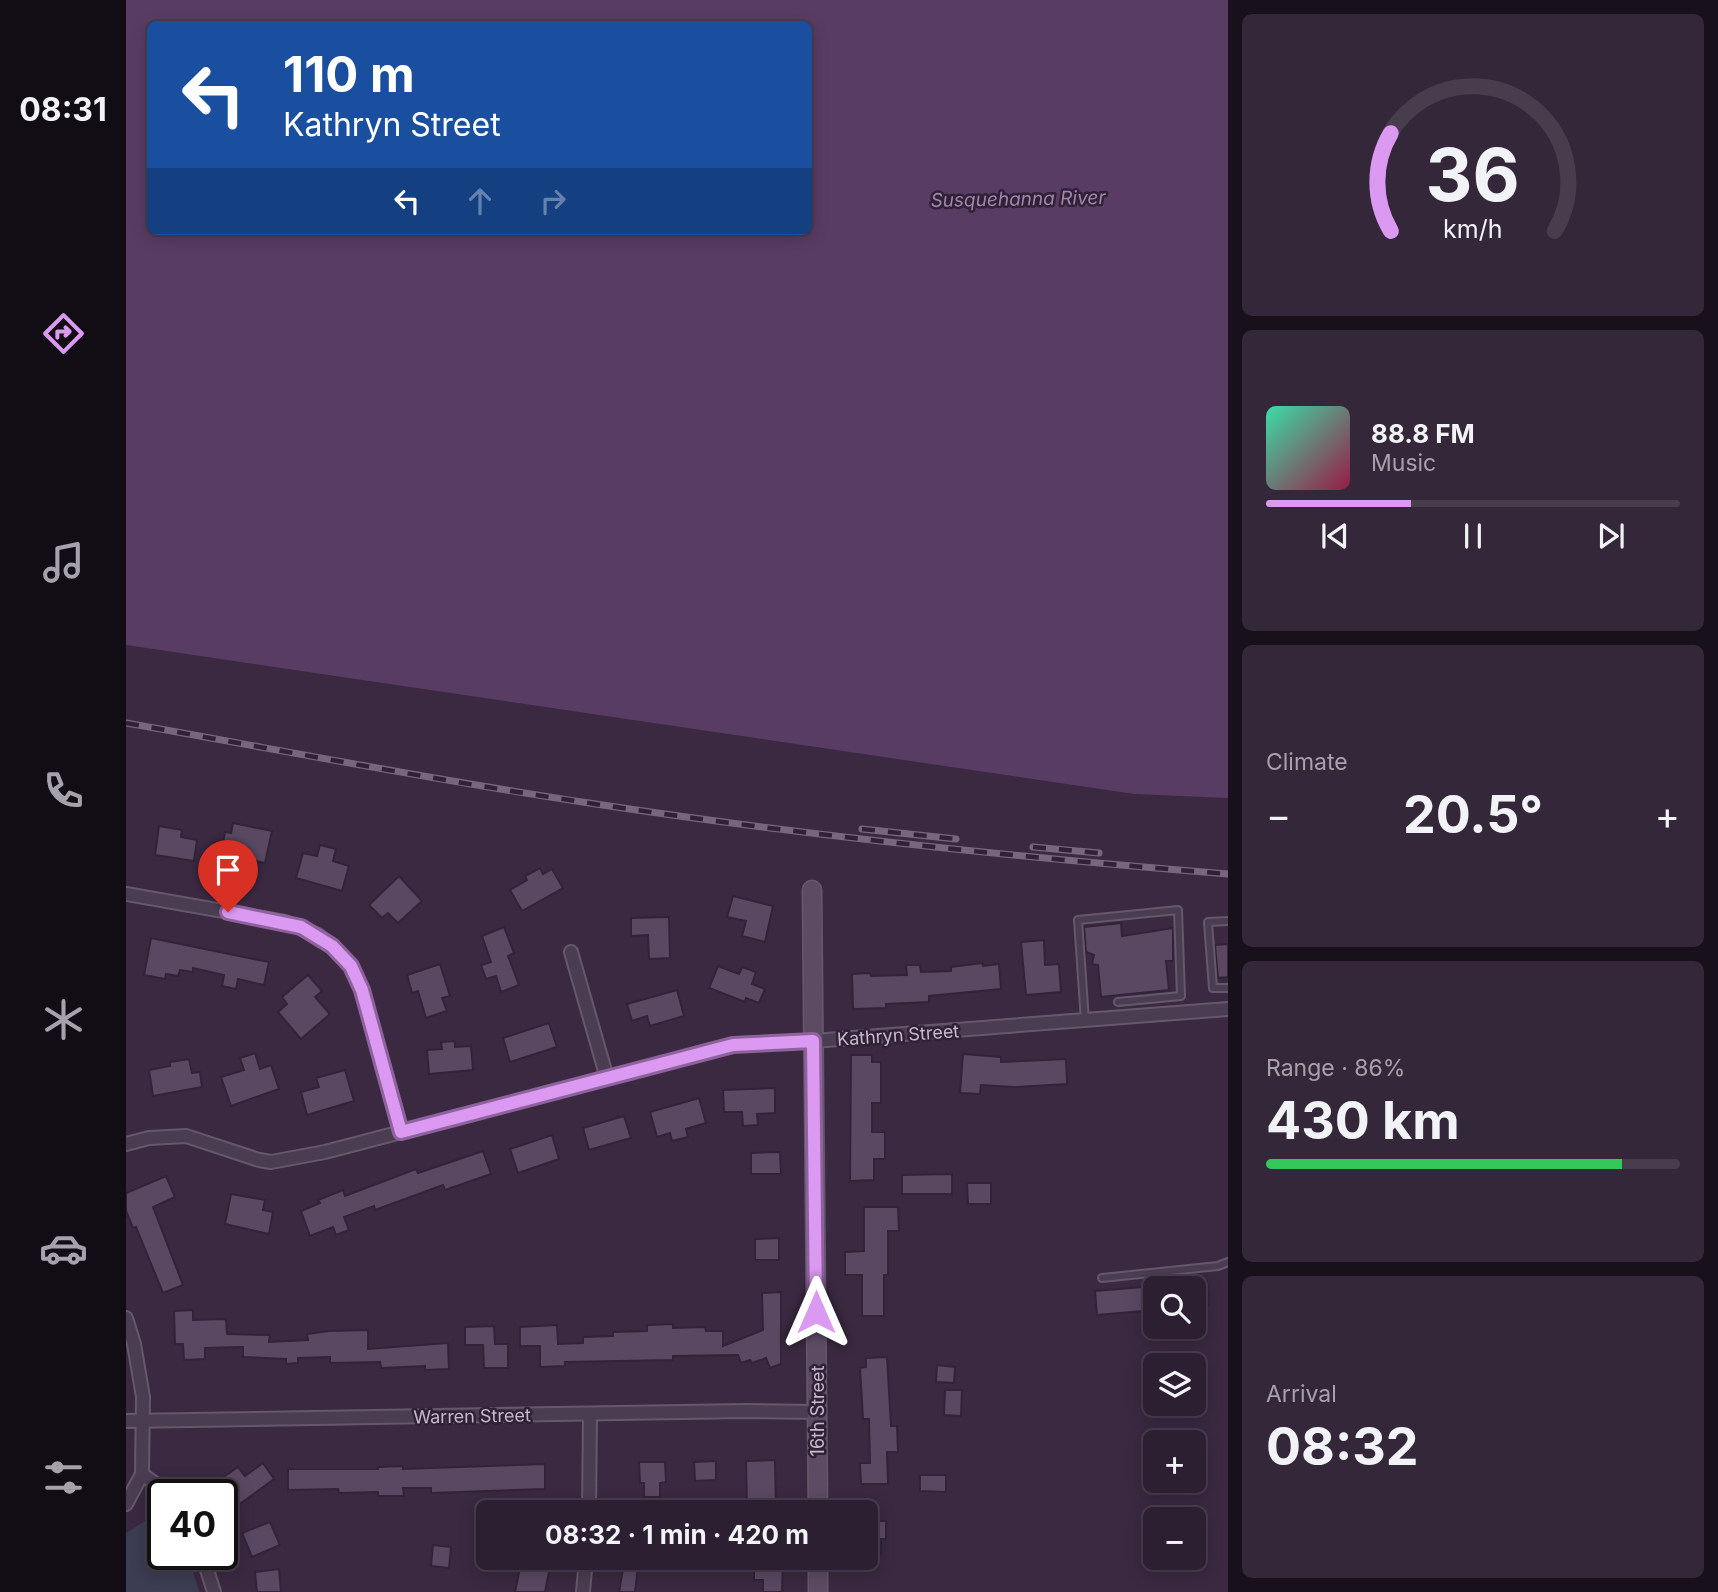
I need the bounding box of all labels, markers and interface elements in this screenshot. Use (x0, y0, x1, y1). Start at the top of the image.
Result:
text: 110 m (283, 45, 415, 104)
icon: left (168, 49, 259, 140)
text: 08:31 (19, 90, 107, 129)
text: Kathryn Street (283, 105, 501, 144)
text: 36 (1426, 130, 1520, 219)
icon: left (388, 182, 426, 220)
icon: ahead (461, 182, 499, 220)
icon: right (534, 182, 572, 220)
water label: Susquehanna River (930, 186, 1106, 212)
text: km/h (1443, 214, 1503, 244)
icon: directions (39, 309, 88, 358)
text: 88.8 FM (1371, 418, 1475, 449)
text: Music (1371, 449, 1436, 477)
icon: previous (1316, 517, 1354, 555)
icon: pause (1454, 517, 1492, 555)
icon: next (1592, 517, 1630, 555)
icon: music (39, 538, 88, 587)
text: Climate (1266, 748, 1348, 776)
icon: phone (39, 766, 88, 815)
text: 20.5° (1403, 783, 1543, 846)
text: − (1266, 792, 1291, 838)
text: + (1655, 792, 1680, 838)
pin (198, 840, 258, 912)
icon: arrive (209, 851, 247, 889)
icon: climate (39, 995, 88, 1044)
street label: Kathryn Street (836, 1020, 960, 1050)
text: Range · 86% (1266, 1054, 1405, 1082)
text: 430 km (1266, 1089, 1460, 1152)
icon: car (39, 1224, 88, 1273)
position arrow (779, 1275, 853, 1349)
map controls (1143, 1276, 1206, 1570)
button: search (1143, 1276, 1206, 1339)
button: layers (1143, 1353, 1206, 1416)
street label: 16th Street (807, 1365, 828, 1456)
text: Arrival (1266, 1380, 1337, 1408)
street label: Warren Street (413, 1404, 531, 1428)
text: 08:32 (1266, 1415, 1419, 1478)
button: + (1143, 1430, 1206, 1493)
icon: filters (39, 1453, 88, 1502)
speed limit sign: 40 (147, 1479, 238, 1570)
button: − (1143, 1507, 1206, 1570)
text: 08:32 · 1 min · 420 m (545, 1519, 809, 1550)

